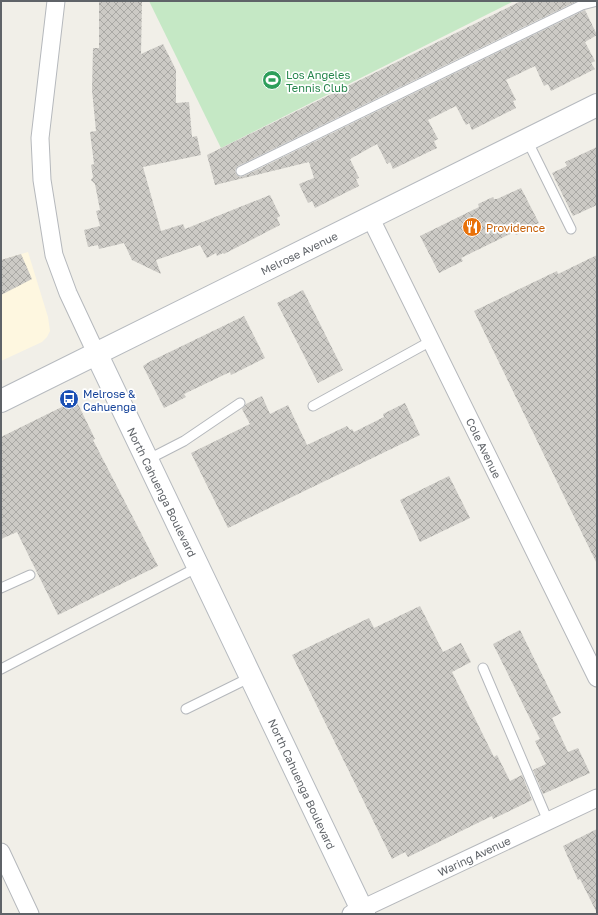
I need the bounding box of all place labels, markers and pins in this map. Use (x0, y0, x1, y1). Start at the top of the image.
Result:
place label: Los Angeles Tennis Club (286, 68, 350, 94)
sports icon: Los Angeles Tennis Club (261, 69, 283, 91)
restaurant icon: Providence (461, 216, 483, 238)
place label: Providence (486, 221, 545, 234)
place label: Melrose & Cahuenga (83, 387, 136, 413)
bus stop icon: Melrose & Cahuenga (58, 388, 80, 410)

